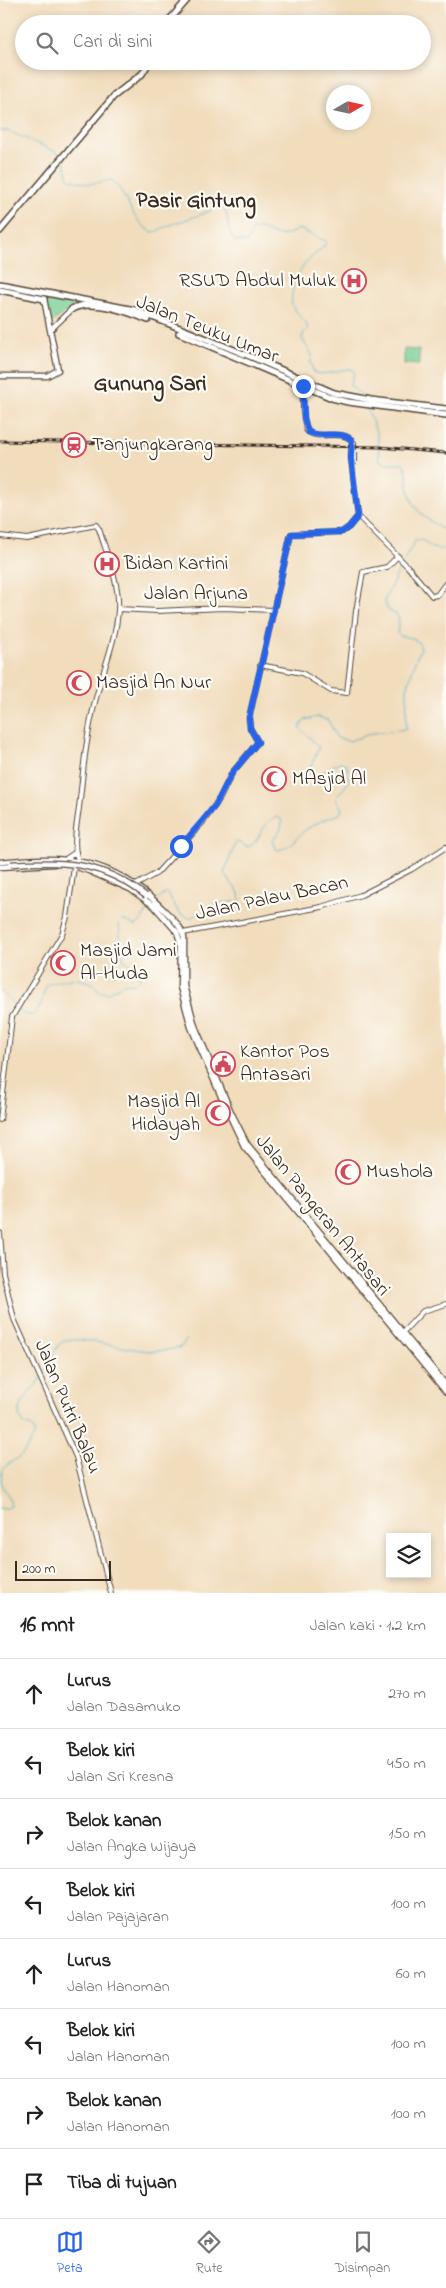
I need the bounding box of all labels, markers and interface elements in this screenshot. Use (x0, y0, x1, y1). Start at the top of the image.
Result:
search box (15, 15, 431, 70)
icon: search (33, 29, 61, 57)
text: Cari di sini (73, 29, 152, 56)
north arrow (326, 85, 371, 130)
district label: Pasir Gintung (136, 186, 256, 219)
place label: RSUD Abdul Muluk (179, 267, 336, 296)
hospital icon: RSUD Abdul Muluk (341, 268, 367, 294)
street label: Jalan Teuku Umar (131, 288, 283, 372)
district label: Gunung Sari (94, 369, 206, 402)
route end (292, 375, 315, 398)
place label: Tanjungkarang (92, 431, 213, 461)
station icon: Tanjungkarang (61, 432, 87, 458)
place label: Bidan Kartini (123, 550, 228, 579)
hospital icon: Bidan Kartini (94, 551, 120, 577)
street label: Jalan Arjuna (144, 580, 248, 609)
place label: Masjid An Nur (96, 669, 212, 698)
mosque icon: Masjid An Nur (66, 670, 92, 696)
place label: MAsjid Al (292, 765, 366, 794)
mosque icon: MAsjid Al (261, 766, 287, 792)
route start (170, 835, 193, 858)
street label: Jalan Palau Bacan (193, 869, 351, 929)
place label: Masjid Jami Al-Huda (80, 937, 177, 989)
mosque icon: Masjid Jami Al-Huda (50, 950, 76, 976)
place label: Kantor Pos Antasari (240, 1038, 330, 1090)
public building icon: Kantor Pos Antasari (210, 1051, 236, 1077)
place label: Masjid Al Hidayah (127, 1088, 200, 1140)
mosque icon: Masjid Al Hidayah (205, 1100, 231, 1126)
street label: Jalan Pangeran Antasari (247, 1129, 396, 1304)
place label: Mushola (366, 1158, 433, 1187)
mosque icon: Mushola (335, 1159, 361, 1185)
street label: Jalan Putri Balau (26, 1336, 108, 1478)
map controls (386, 1533, 431, 1578)
button: layers (386, 1533, 431, 1578)
scale bar (15, 1558, 111, 1581)
text: 200 m (22, 1559, 55, 1580)
text: 16 mnt (20, 1611, 75, 1641)
text: Jalan kaki · 1.2 km (310, 1614, 426, 1638)
text: Lurus (67, 1668, 111, 1695)
icon: ahead (20, 1680, 48, 1708)
text: 270 m (388, 1682, 426, 1706)
text: Jalan Dasamuko (67, 1695, 181, 1719)
text: Belok kiri (67, 1738, 135, 1765)
icon: left (20, 1750, 48, 1778)
text: 450 m (387, 1752, 426, 1776)
text: Jalan Sri Kresna (67, 1765, 173, 1789)
text: Belok kanan (67, 1808, 161, 1835)
icon: right (20, 1820, 48, 1848)
text: 150 m (388, 1822, 426, 1846)
text: Jalan Angka Wijaya (67, 1835, 196, 1859)
text: Belok kiri (67, 1878, 135, 1905)
icon: left (20, 1890, 48, 1918)
text: 100 m (391, 1892, 426, 1916)
text: Jalan Pajajaran (67, 1905, 169, 1929)
text: Lurus (67, 1948, 111, 1975)
icon: ahead (20, 1960, 48, 1988)
text: 60 m (396, 1962, 426, 1986)
text: Jalan Hanoman (67, 1975, 170, 1999)
text: Belok kiri (67, 2018, 135, 2045)
icon: left (20, 2030, 48, 2058)
text: 100 m (391, 2032, 426, 2056)
text: Jalan Hanoman (67, 2045, 170, 2069)
text: Belok kanan (67, 2088, 161, 2115)
icon: right (20, 2100, 48, 2128)
text: 100 m (391, 2102, 426, 2126)
text: Jalan Hanoman (67, 2115, 170, 2139)
icon: arrive (20, 2170, 48, 2198)
text: Tiba di tujuan (67, 2170, 177, 2197)
tab: Peta (56, 2228, 84, 2279)
tab: Rute (195, 2228, 223, 2279)
tab: Disimpan (335, 2228, 390, 2279)

